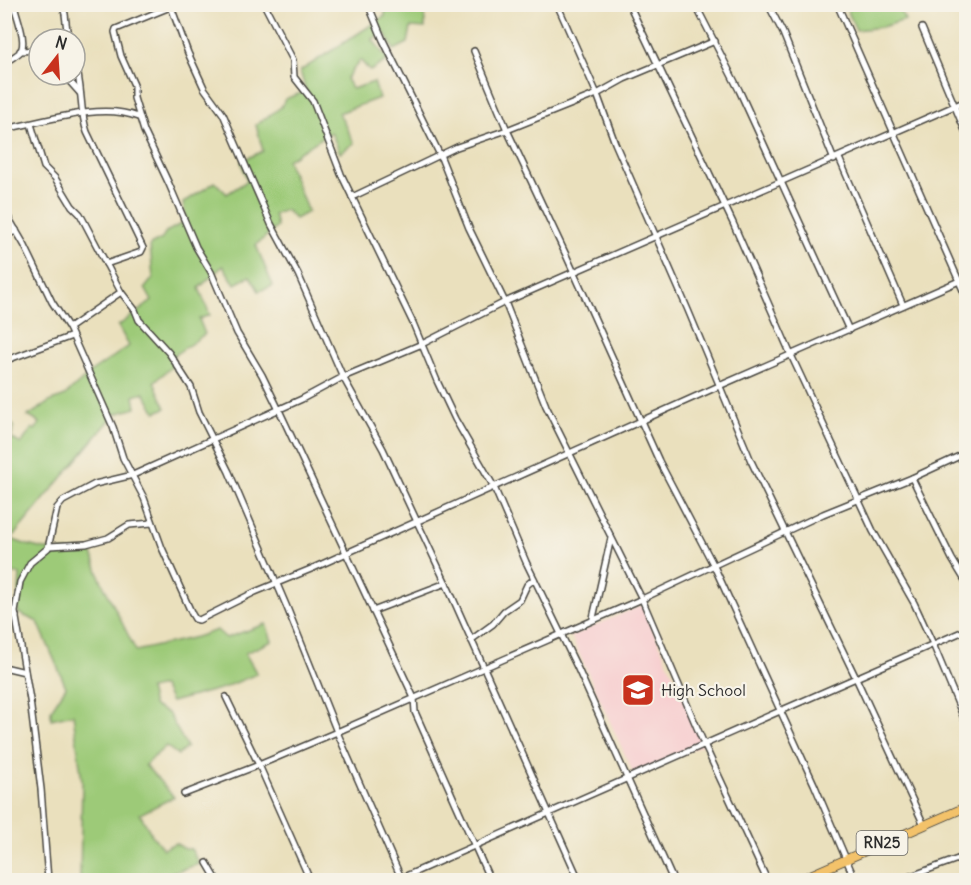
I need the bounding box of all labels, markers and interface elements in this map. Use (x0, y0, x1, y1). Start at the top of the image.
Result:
north arrow (27, 27, 87, 87)
text: N (53, 31, 70, 54)
school or university icon: High School (620, 672, 656, 708)
place label: High School (661, 680, 746, 700)
road number: RN25 (856, 831, 908, 855)

